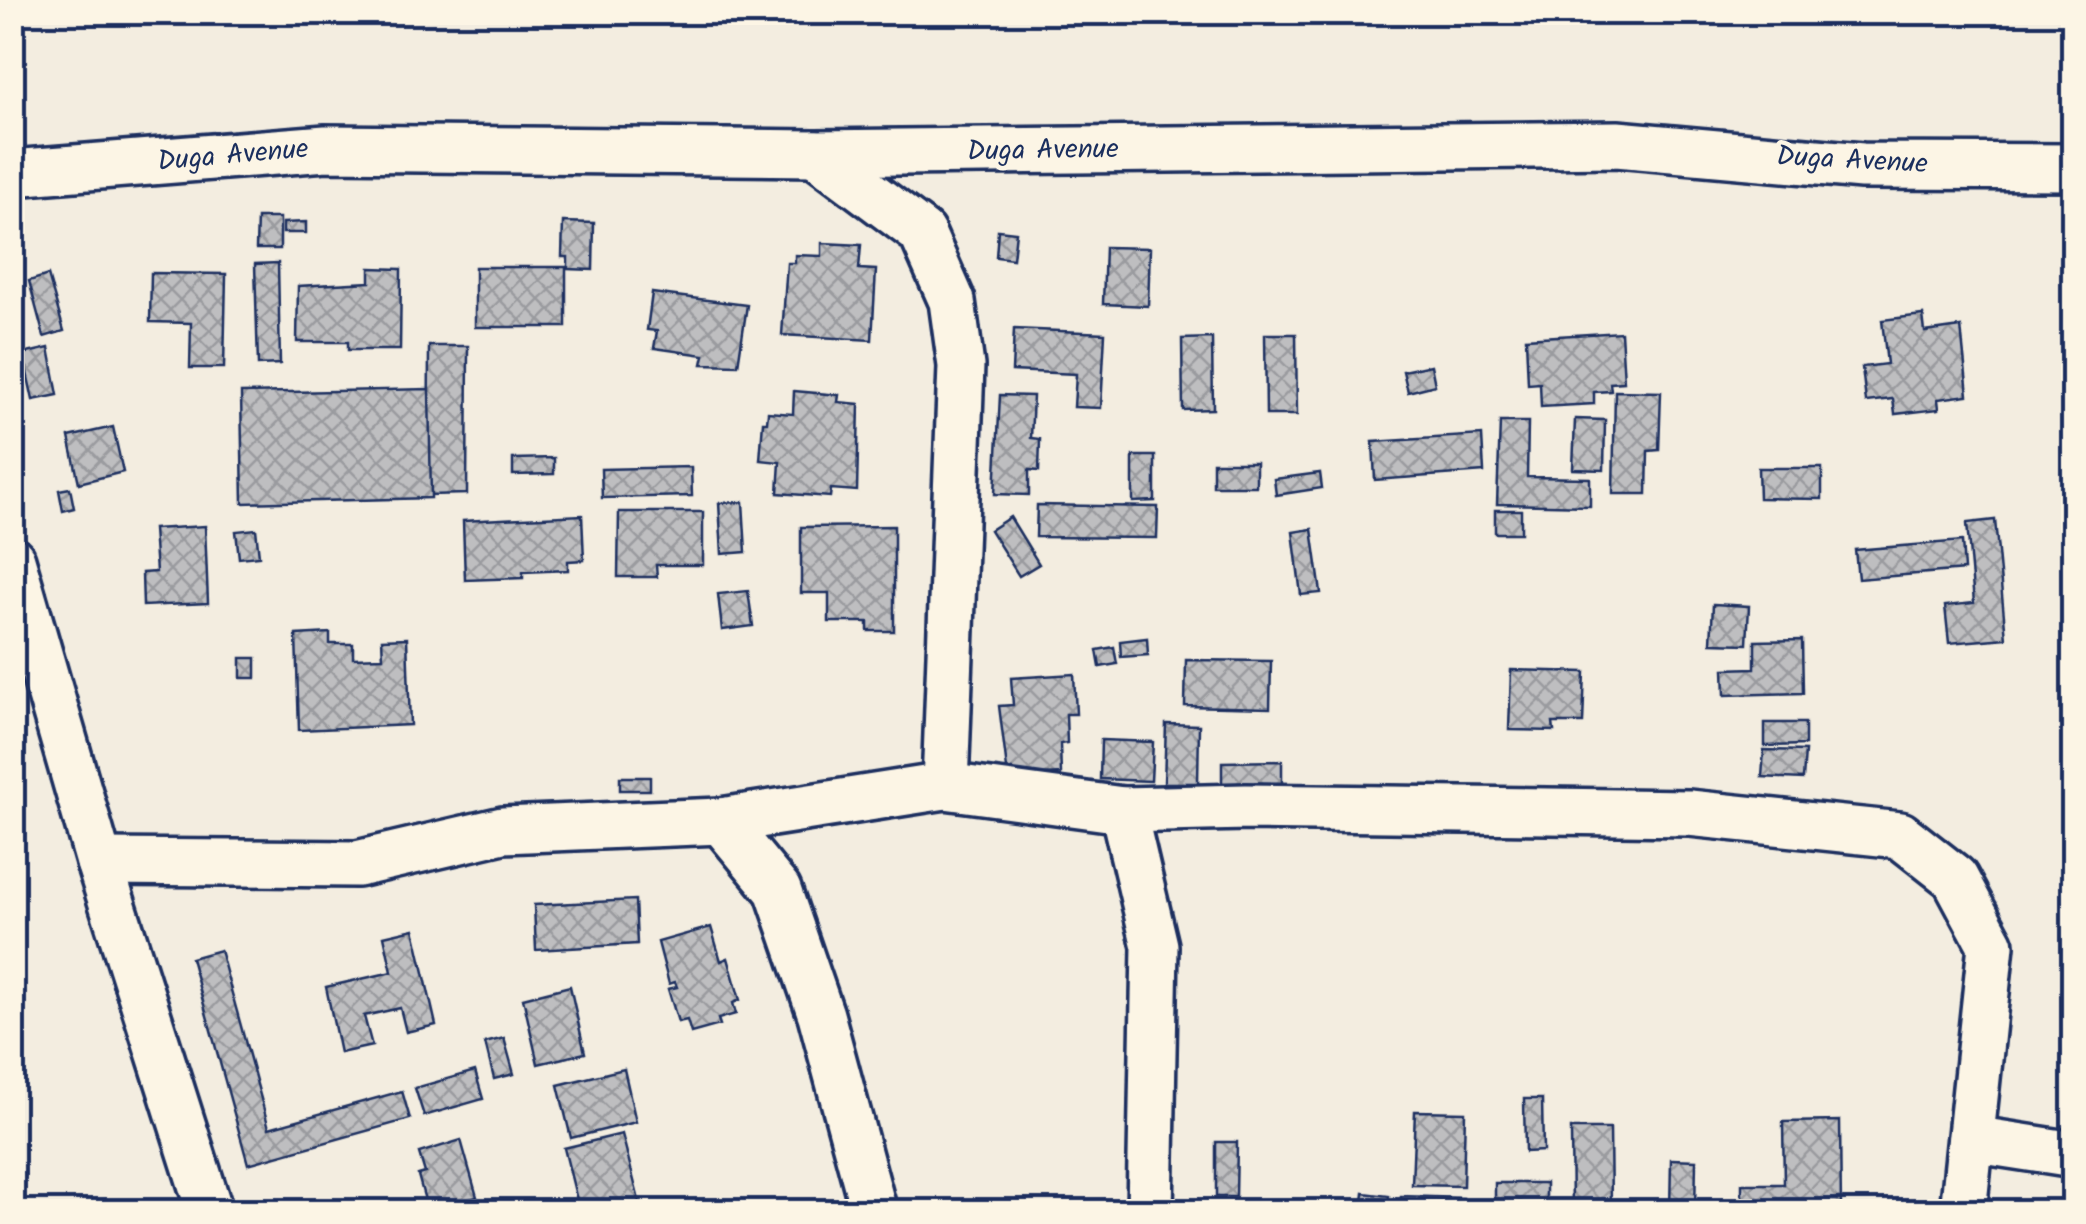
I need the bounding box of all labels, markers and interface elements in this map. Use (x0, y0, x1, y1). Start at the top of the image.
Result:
street label: Duga Avenue (156, 127, 311, 185)
street label: Duga Avenue (967, 127, 1120, 175)
street label: Duga Avenue (1775, 135, 1929, 187)

